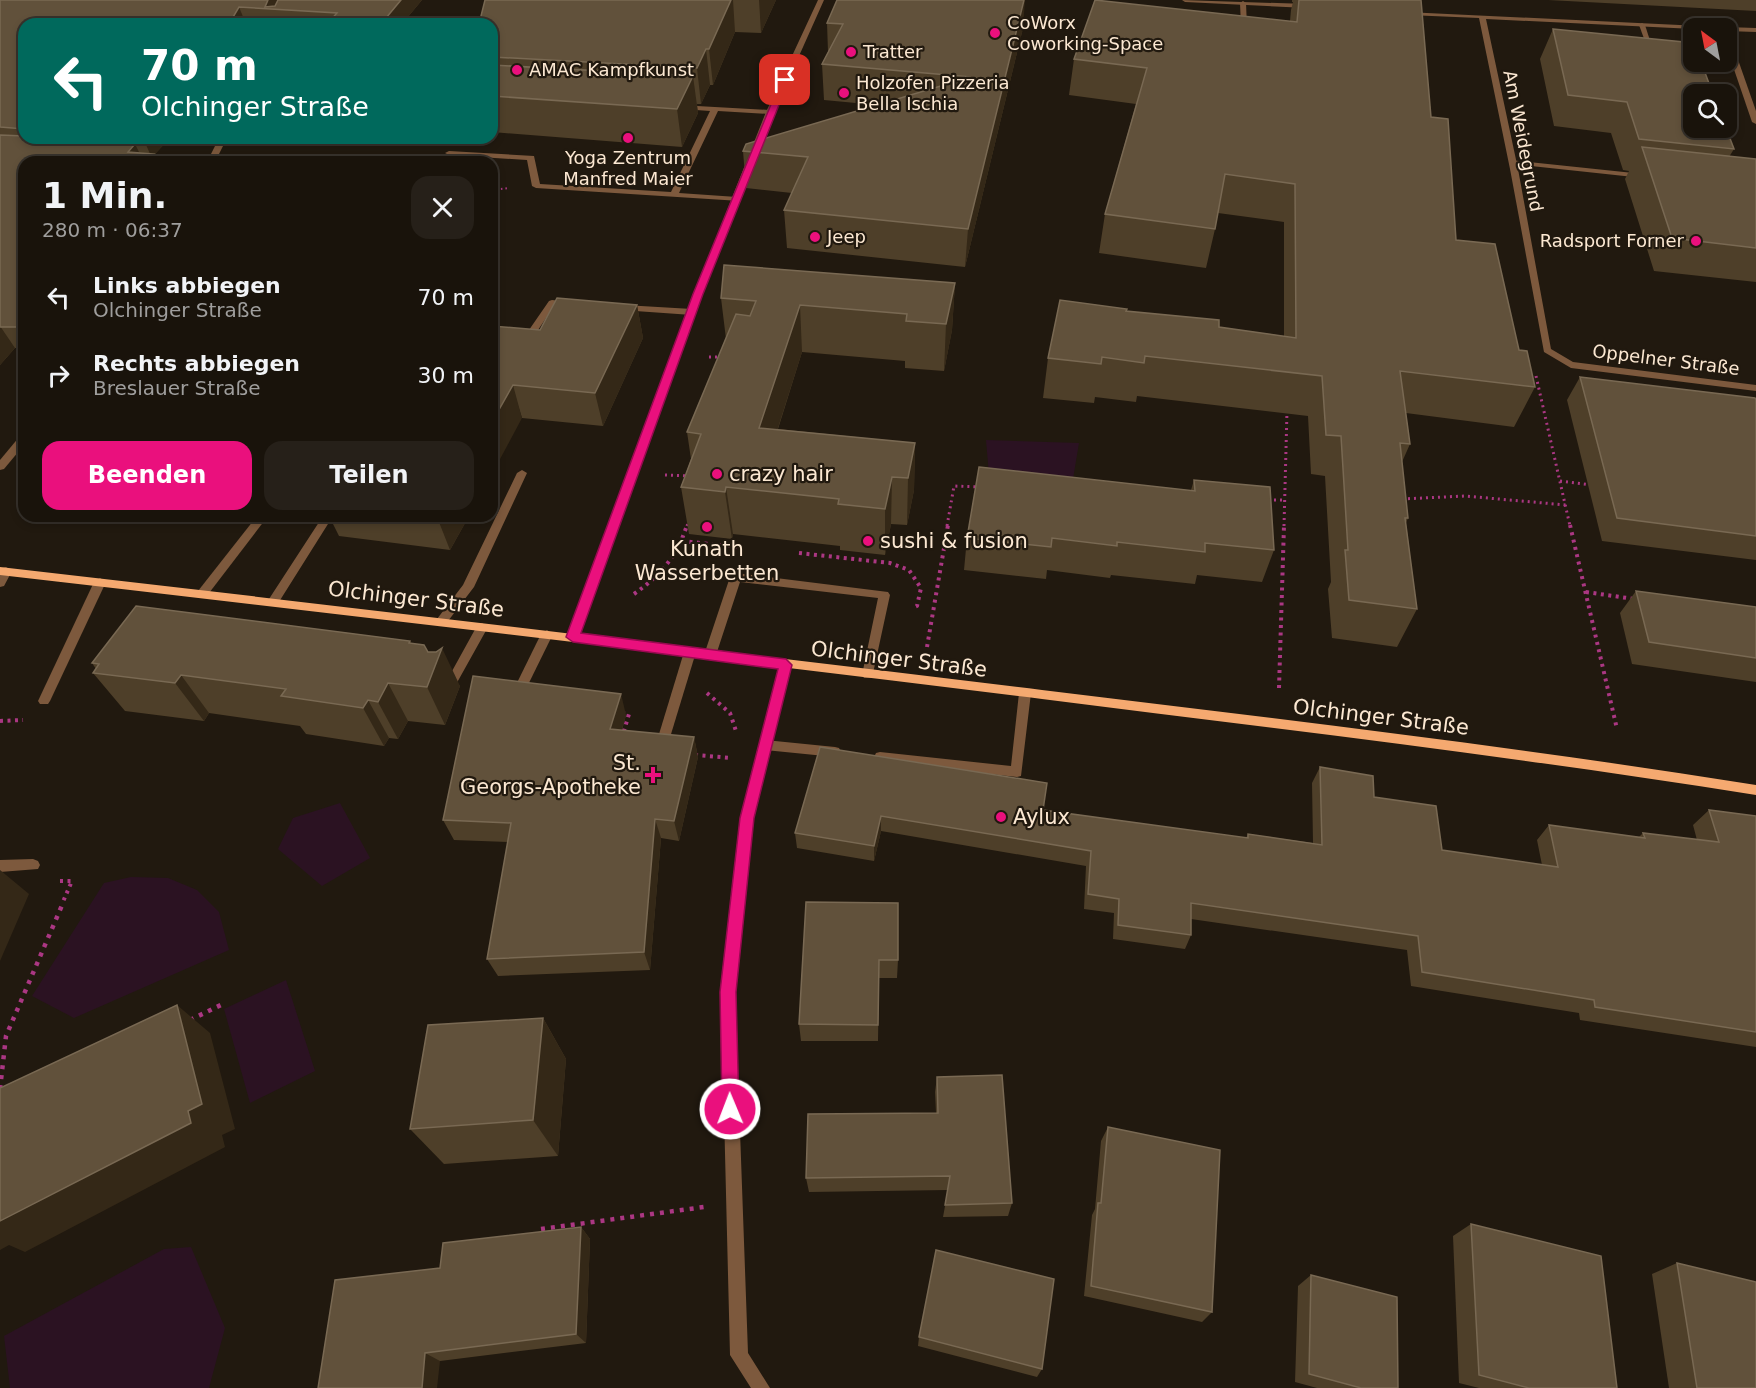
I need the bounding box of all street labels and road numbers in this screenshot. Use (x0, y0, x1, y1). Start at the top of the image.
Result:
street label: Am Weidegrund (1499, 68, 1548, 214)
street label: Oppelner Straße (1591, 340, 1741, 379)
street label: Olchinger Straße (327, 576, 505, 622)
street label: Olchinger Straße (810, 636, 988, 682)
street label: Olchinger Straße (1292, 694, 1470, 740)

